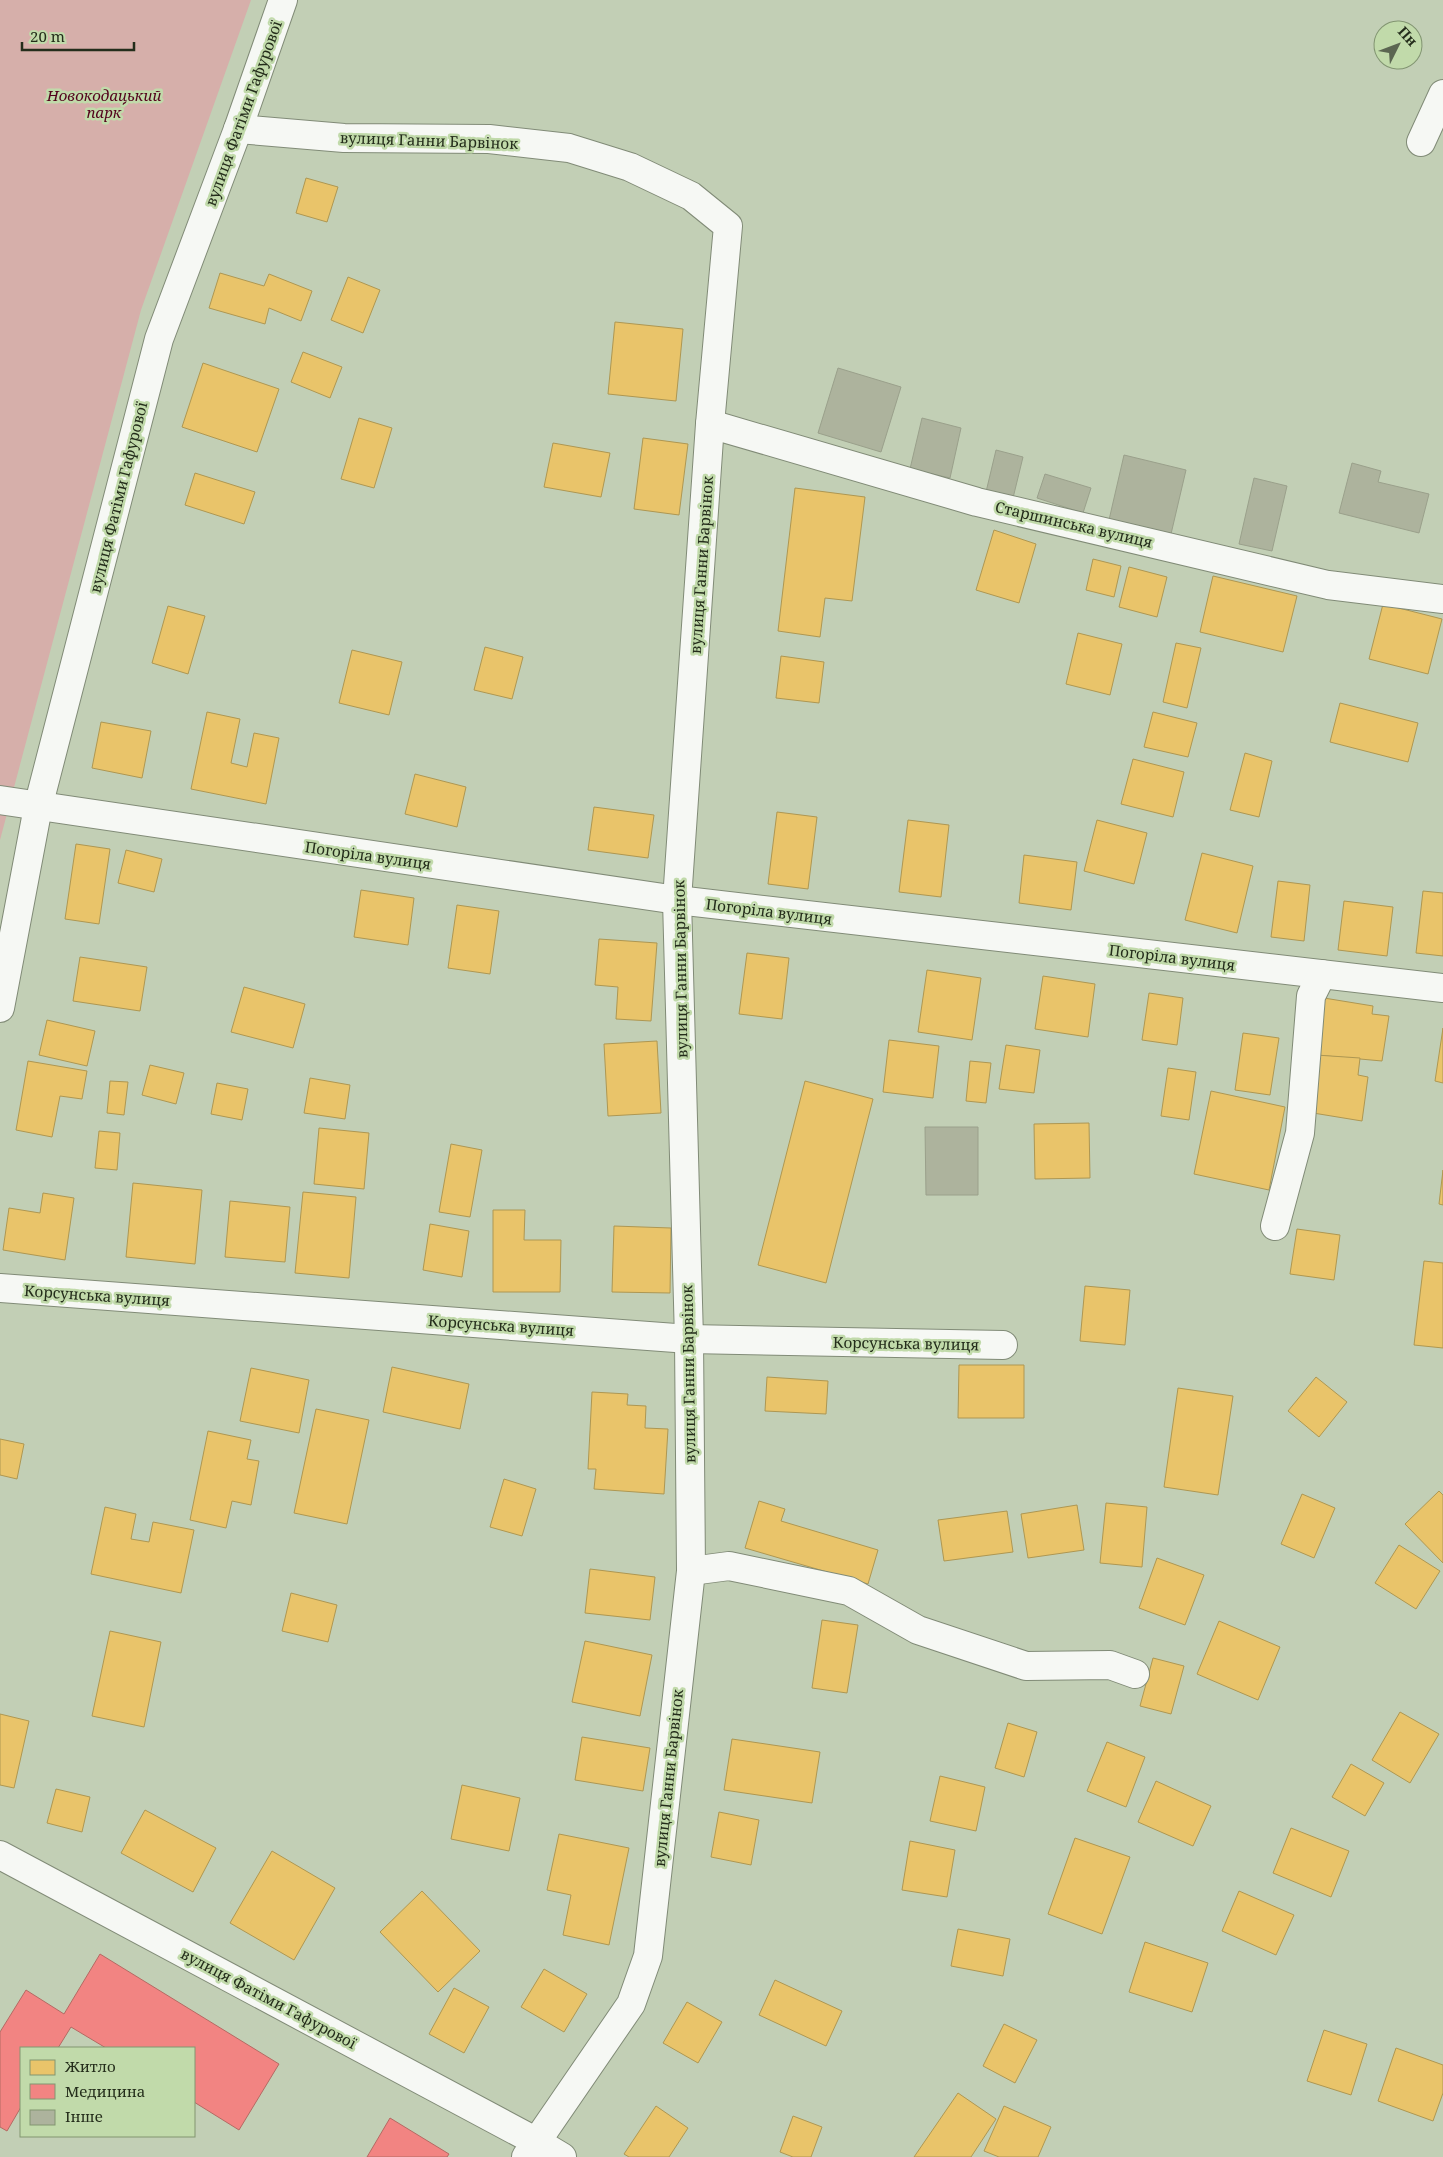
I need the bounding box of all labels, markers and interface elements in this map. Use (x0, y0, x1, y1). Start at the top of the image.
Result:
street label: вулиця Фатіми Гафурової (200, 17, 286, 209)
scale bar (22, 20, 135, 52)
north arrow (1373, 20, 1423, 70)
text: Пн (1394, 22, 1422, 50)
text: 20 m (30, 26, 65, 46)
park label: Новокодацький парк (46, 85, 161, 122)
street label: вулиця Ганни Барвінок (340, 127, 519, 153)
street label: вулиця Фатіми Гафурової (85, 399, 151, 595)
street label: вулиця Ганни Барвінок (685, 475, 717, 655)
street label: Старшинська вулиця (993, 496, 1155, 552)
street label: Погоріла вулиця (304, 836, 432, 874)
street label: вулиця Ганни Барвінок (668, 880, 692, 1058)
street label: Погоріла вулиця (705, 893, 833, 929)
street label: Погоріла вулиця (1108, 939, 1236, 975)
street label: Корсунська вулиця (23, 1280, 171, 1310)
street label: вулиця Ганни Барвінок (676, 1285, 700, 1463)
street label: Корсунська вулиця (427, 1310, 575, 1340)
street label: Корсунська вулиця (833, 1332, 979, 1354)
street label: вулиця Ганни Барвінок (649, 1688, 687, 1868)
street label: вулиця Фатіми Гафурової (178, 1943, 360, 2053)
legend (20, 2047, 195, 2137)
text: Житло (64, 2056, 116, 2076)
text: Медицина (65, 2081, 145, 2101)
text: Інше (65, 2106, 103, 2126)

